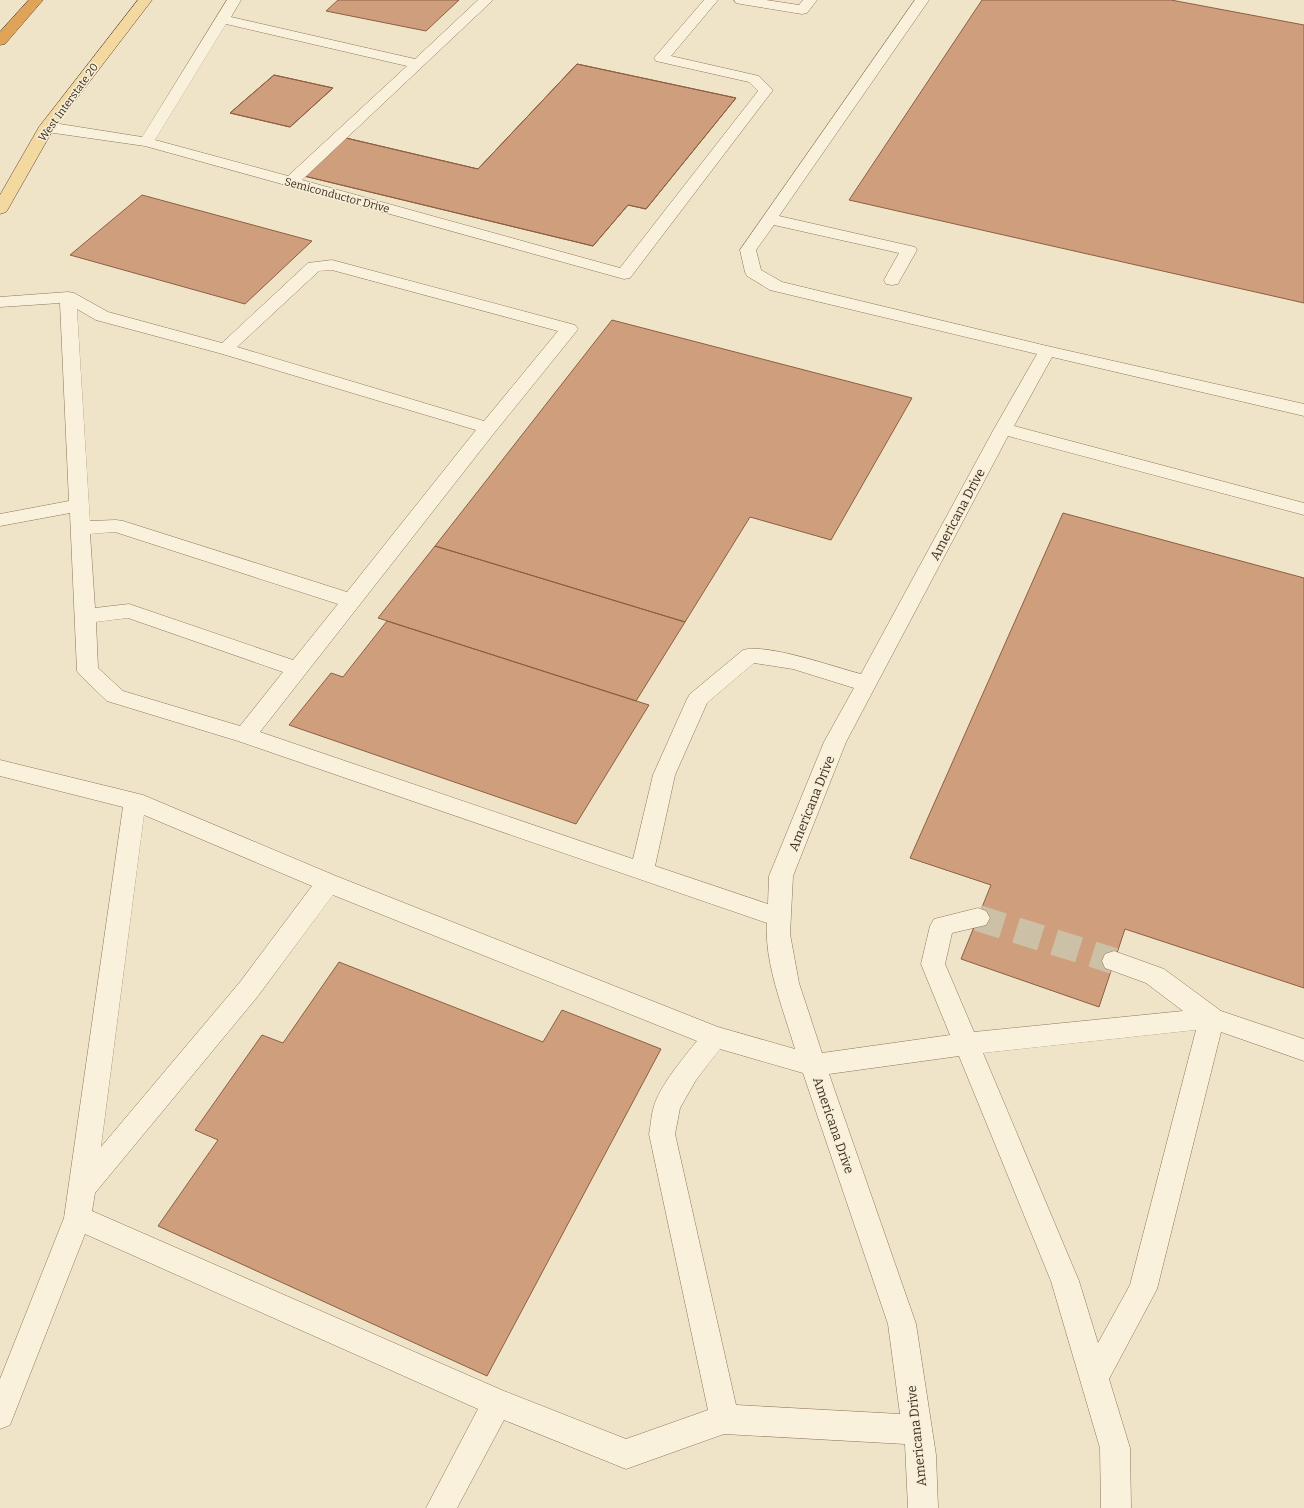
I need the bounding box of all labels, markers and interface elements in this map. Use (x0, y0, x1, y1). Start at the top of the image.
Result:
street label: West Interstate 20 (36, 61, 101, 144)
street label: Semiconductor Drive (283, 175, 391, 216)
street label: Americana Drive (927, 466, 988, 563)
street label: Americana Drive (786, 753, 837, 853)
street label: Americana Drive (810, 1075, 857, 1176)
street label: Americana Drive (904, 1385, 929, 1487)

